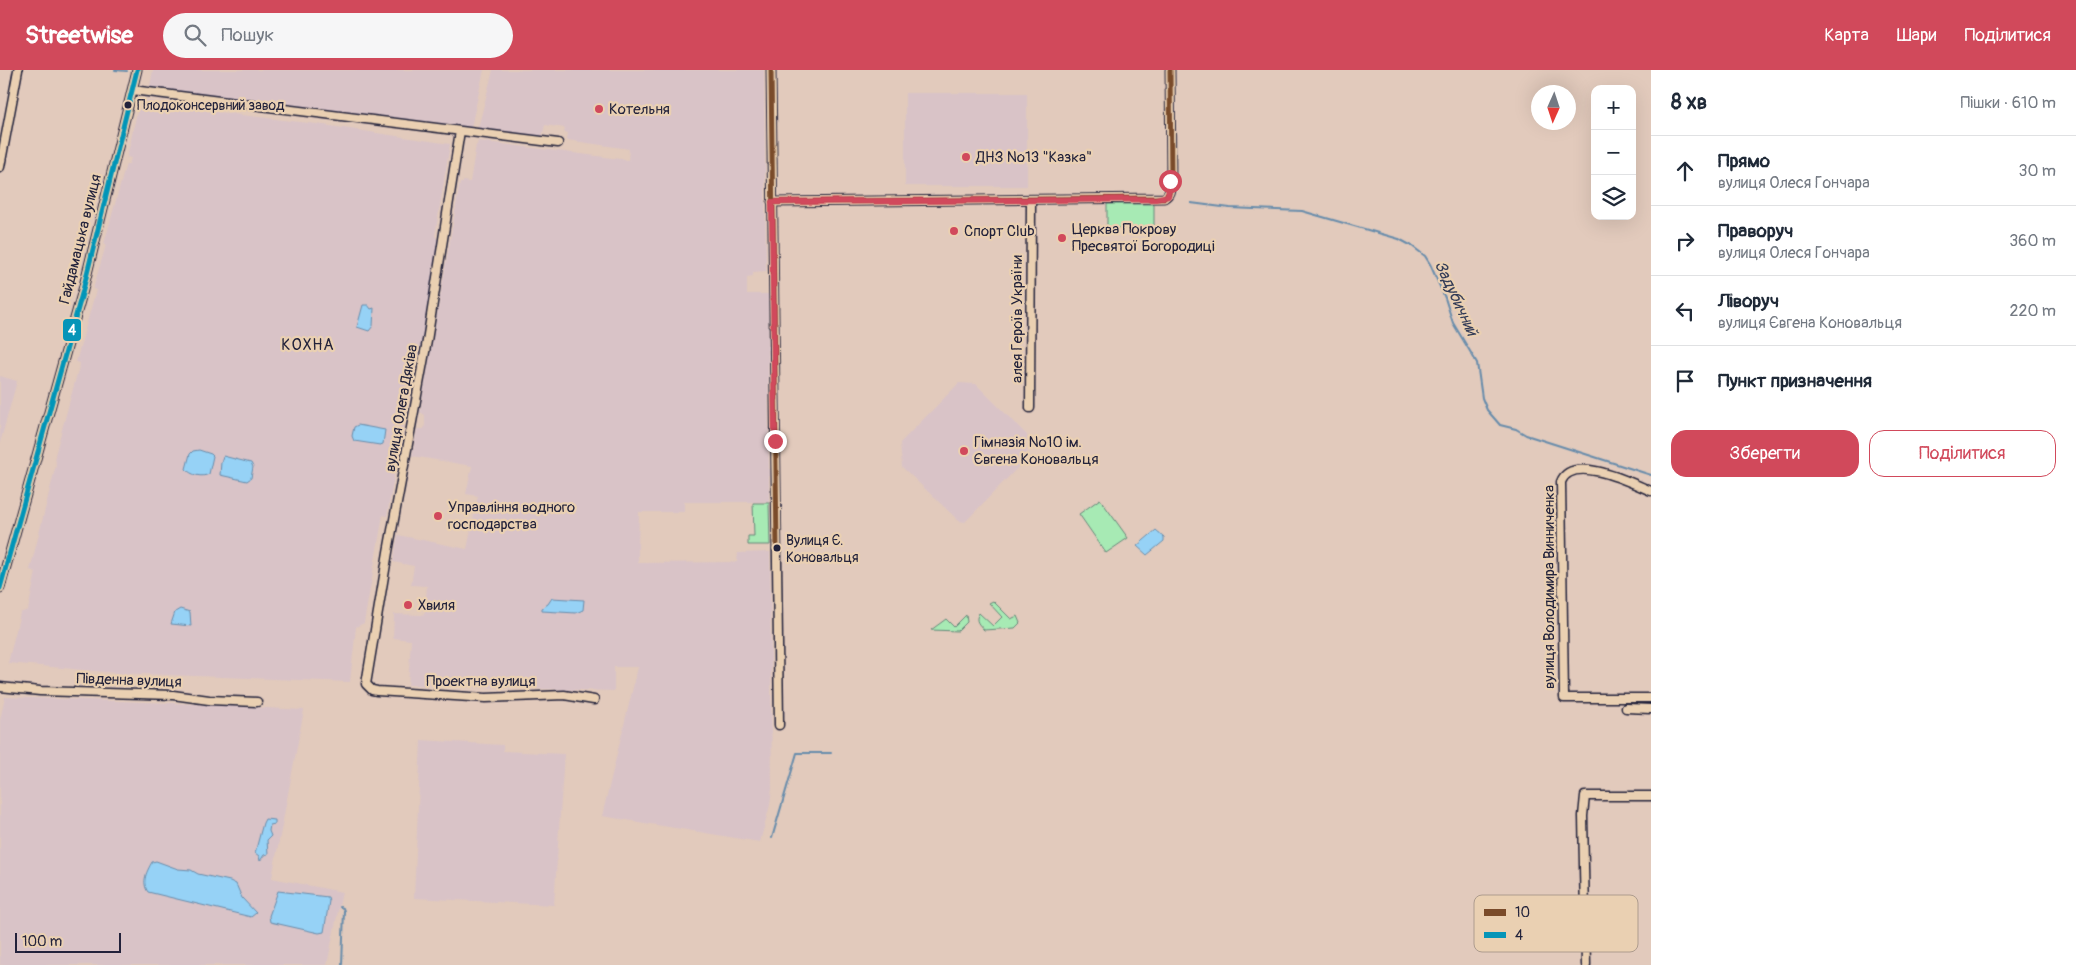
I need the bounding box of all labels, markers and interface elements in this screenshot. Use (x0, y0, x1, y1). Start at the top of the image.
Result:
search box (163, 13, 513, 58)
text: Streetwise (25, 21, 133, 50)
icon: search (181, 21, 209, 49)
text: Пошук (221, 23, 274, 47)
text: Карта (1824, 24, 1869, 47)
text: Шари (1897, 24, 1936, 47)
text: Поділитися (1964, 24, 2051, 47)
north arrow (1531, 85, 1576, 130)
map controls (1591, 85, 1636, 220)
button: + (1591, 85, 1636, 130)
text: 8 хв (1671, 89, 1707, 116)
text: Пішки · 610 m (1961, 93, 2056, 113)
place label: Плодоконсервний завод (137, 97, 285, 114)
marker: Плодоконсервний завод (123, 100, 133, 110)
place label: Котельня (609, 100, 670, 119)
marker: Котельня (593, 103, 605, 115)
button: − (1591, 130, 1636, 175)
place label: ДНЗ №13 "Казка" (975, 148, 1092, 167)
text: Прямо (1718, 149, 1770, 173)
marker: ДНЗ №13 "Казка" (960, 151, 972, 163)
icon: ahead (1671, 157, 1699, 185)
text: 30 m (2018, 161, 2056, 181)
route start (1159, 170, 1182, 193)
street label: Гайдамацька вулиця (55, 172, 106, 306)
text: вулиця Олеся Гончара (1718, 173, 1870, 193)
button: layers (1591, 175, 1636, 220)
text: Праворуч (1718, 219, 1793, 243)
place label: Церква Покрову Пресвятої Богородиці (1072, 220, 1215, 256)
place label: Спорт Club (964, 222, 1035, 241)
marker: Спорт Club (948, 225, 960, 237)
icon: right (1671, 227, 1699, 255)
text: 360 m (2009, 231, 2056, 251)
marker: Церква Покрову Пресвятої Богородиці (1056, 232, 1068, 244)
text: вулиця Олеся Гончара (1718, 243, 1870, 263)
street label: алея Героїв України (1008, 255, 1027, 383)
water label: Задубичний (1430, 258, 1483, 340)
text: Ліворуч (1718, 289, 1779, 313)
icon: left (1671, 297, 1699, 325)
text: 220 m (2010, 301, 2056, 321)
text: вулиця Євгена Коновальця (1718, 313, 1902, 333)
line badge: 4 (62, 318, 82, 342)
text: 4 (68, 322, 77, 339)
district label: КОХНА (281, 335, 335, 355)
street label: вулиця Олега Дяківа (381, 343, 422, 473)
icon: arrive (1671, 367, 1699, 395)
text: Пункт призначення (1718, 369, 1872, 393)
route end (764, 430, 787, 453)
button: Зберегти (1671, 430, 1859, 477)
button: Поділитися (1869, 430, 2056, 477)
place label: Гімназія №10 ім. Євгена Коновальця (974, 433, 1098, 469)
marker: Гімназія №10 ім. Євгена Коновальця (958, 445, 970, 457)
street label: вулиця Володимира Винниченка (1540, 485, 1559, 689)
place label: Управління водного господарства (448, 498, 575, 534)
marker: Управління водного господарства (432, 510, 444, 522)
place label: Вулиця Є. Коновальця (786, 532, 859, 566)
marker: Вулиця Є. Коновальця (772, 543, 782, 553)
place label: Хвиля (418, 596, 455, 615)
marker: Хвиля (402, 599, 414, 611)
street label: Південна вулиця (76, 669, 182, 692)
street label: Проектна вулиця (426, 672, 536, 691)
legend (1474, 895, 1638, 952)
text: 10 (1515, 904, 1530, 921)
text: 4 (1515, 927, 1523, 944)
scale bar (15, 930, 121, 953)
text: 100 m (22, 933, 62, 950)

